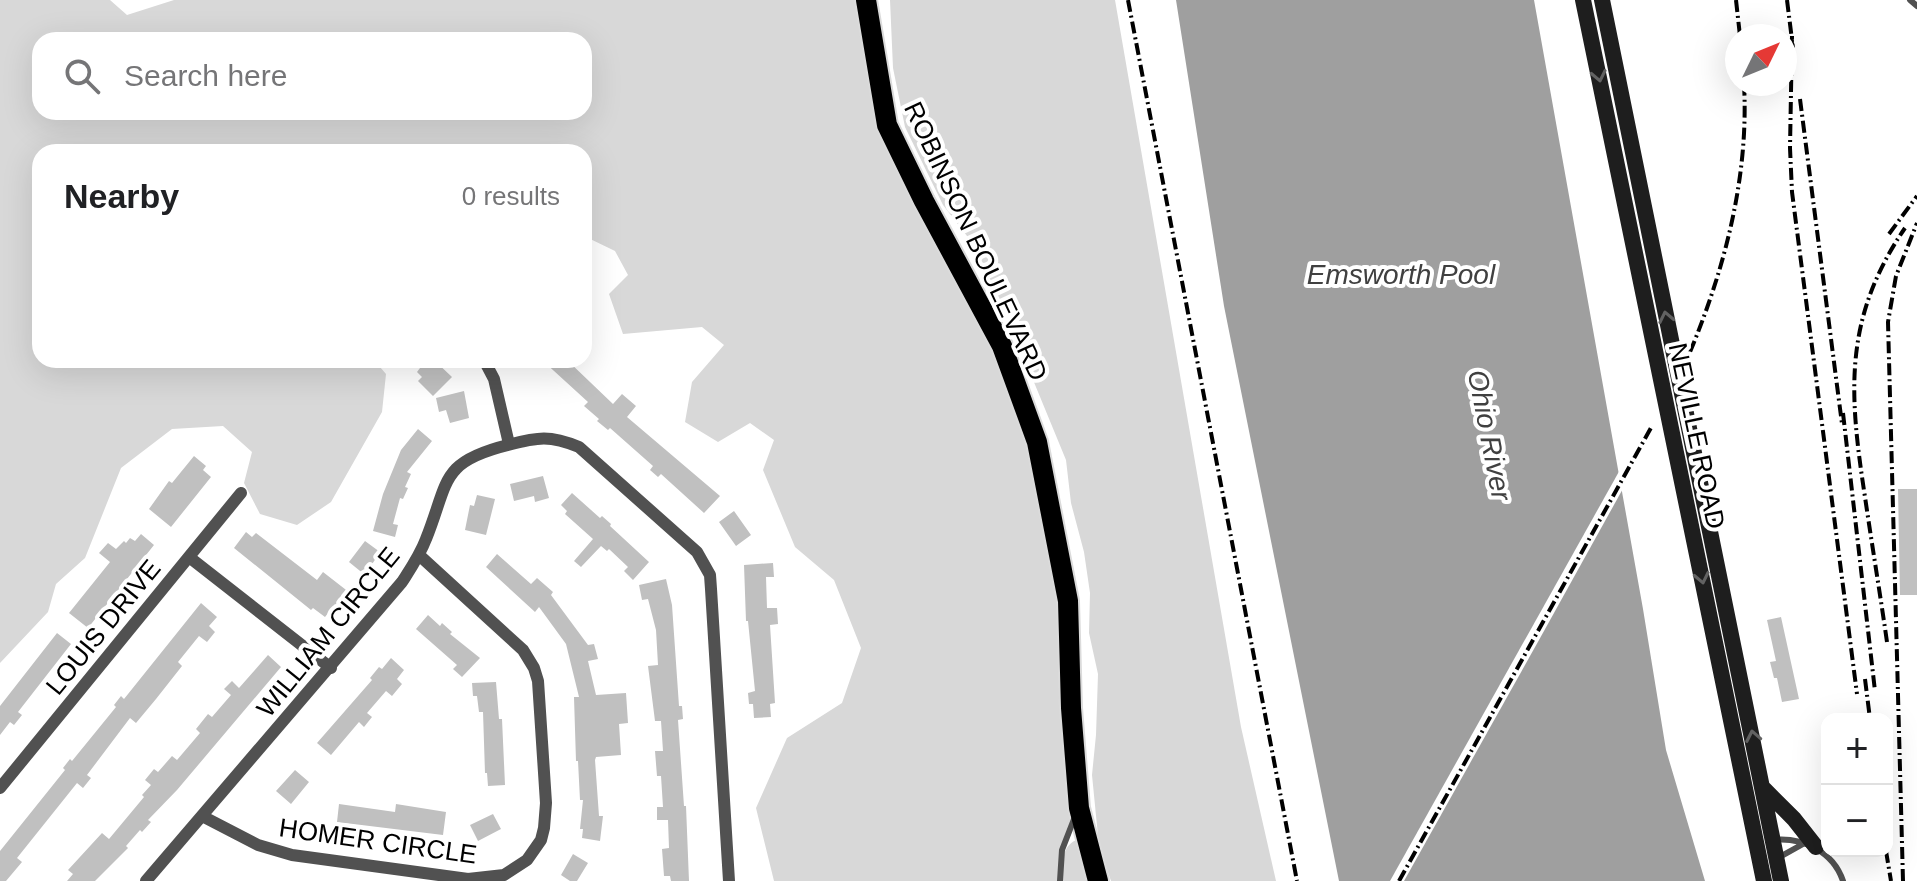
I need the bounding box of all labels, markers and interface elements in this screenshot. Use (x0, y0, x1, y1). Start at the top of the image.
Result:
north arrow (1725, 24, 1797, 96)
search box (32, 32, 592, 120)
icon: search (60, 54, 104, 98)
text: Search here (124, 59, 287, 92)
one-way arrow (1590, 69, 1607, 83)
street label: ROBINSON BOULEVARD (898, 97, 1054, 385)
text: Nearby (64, 177, 179, 215)
text: 0 results (462, 181, 560, 211)
water label: Emsworth Pool (1307, 259, 1496, 290)
one-way arrow (1658, 311, 1675, 324)
street label: NEVILLE ROAD (1663, 340, 1731, 532)
water label: Ohio River (1462, 367, 1518, 505)
street label: WILLIAM CIRCLE (250, 541, 406, 723)
street label: LOUIS DRIVE (40, 554, 166, 700)
one-way arrow (1693, 571, 1710, 584)
map controls (1821, 713, 1893, 857)
button: + (1821, 713, 1893, 785)
one-way arrow (1746, 729, 1763, 743)
button: − (1821, 785, 1893, 857)
street label: HOMER CIRCLE (277, 812, 479, 870)

